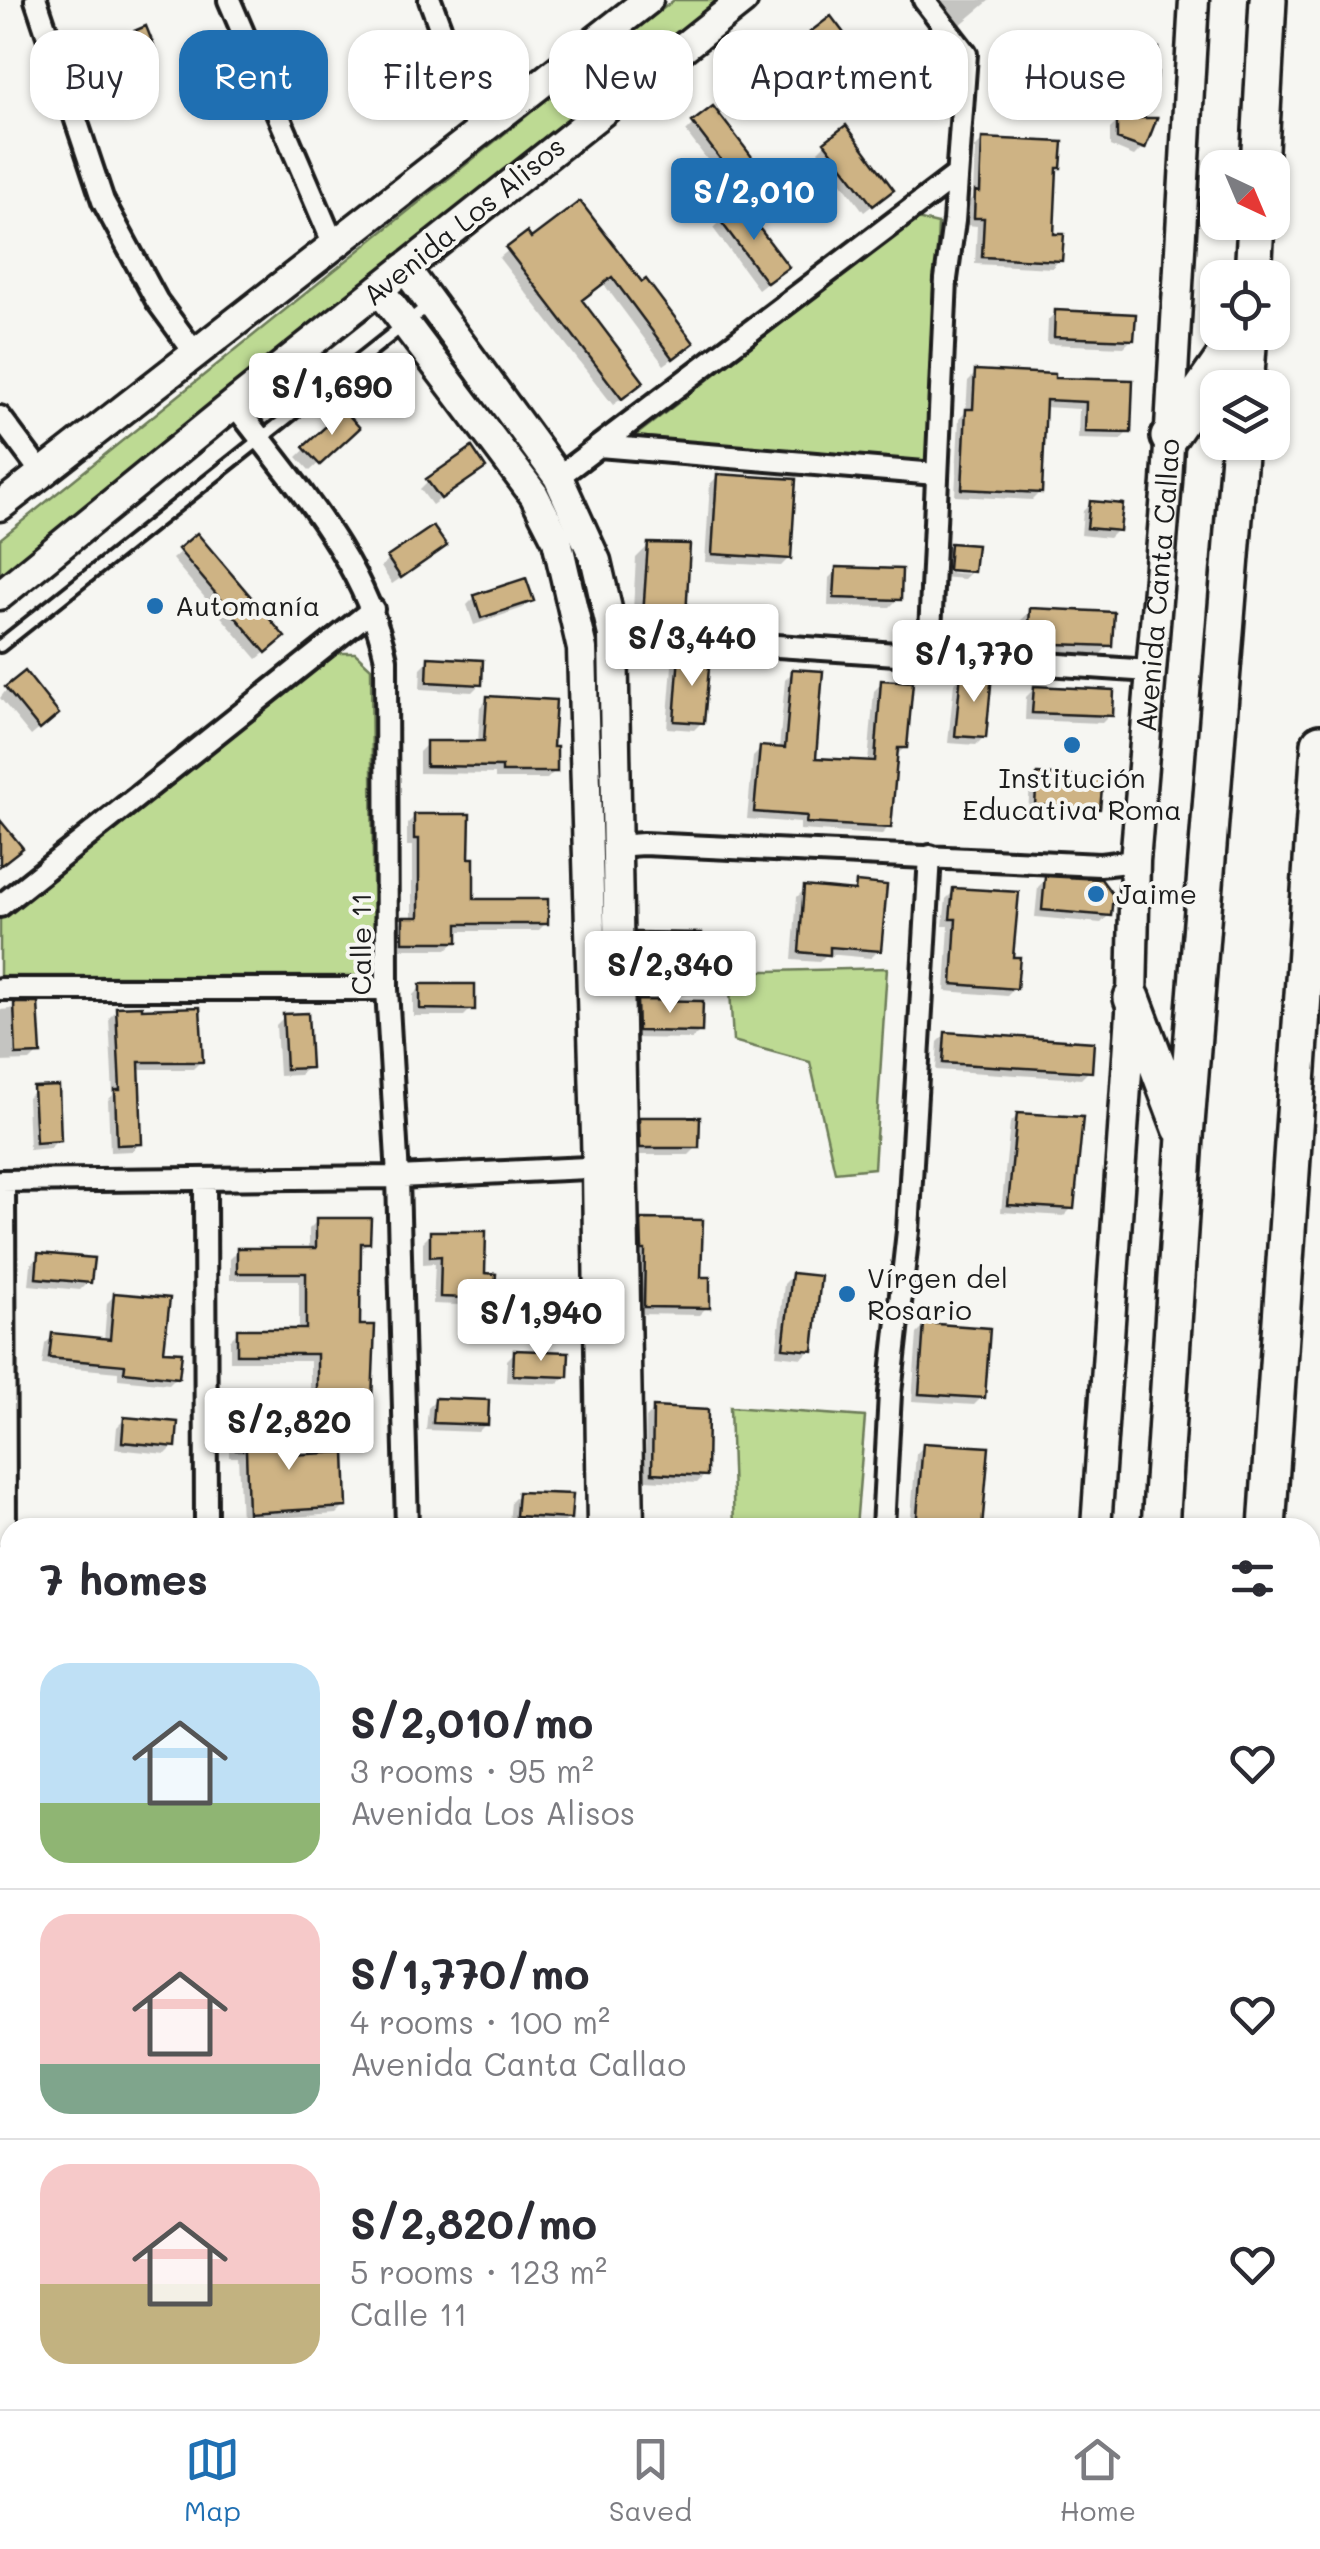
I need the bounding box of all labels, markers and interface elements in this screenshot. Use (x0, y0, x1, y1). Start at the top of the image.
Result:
chip: Buy (30, 30, 159, 120)
chip: Rent (179, 30, 328, 120)
chip: Filters (348, 30, 529, 120)
chip: New (549, 30, 693, 120)
chip: Apartment (713, 30, 968, 120)
chip: House (988, 30, 1162, 120)
street label: Avenida Los Alisos (355, 128, 572, 313)
north arrow (1200, 150, 1290, 240)
map controls (1200, 150, 1290, 460)
pin: S/2,010 (662, 158, 846, 243)
text: S/2,010 (693, 169, 815, 211)
button: locate (1200, 260, 1290, 350)
pin: S/1,690 (240, 353, 424, 438)
text: S/1,690 (271, 364, 393, 406)
button: layers (1200, 370, 1290, 460)
street label: Avenida Canta Callao (1127, 437, 1186, 733)
place label: Automanía (175, 587, 320, 623)
marker: Automanía (144, 595, 166, 617)
pin: S/3,440 (600, 604, 784, 689)
text: S/3,440 (628, 615, 756, 657)
pin: S/1,770 (882, 620, 1066, 705)
text: S/1,770 (915, 631, 1033, 673)
marker: Institución Educativa Roma (1061, 734, 1083, 756)
place label: Institución Educativa Roma (962, 759, 1182, 827)
place label: Jaime (1116, 875, 1197, 911)
marker: Jaime (1085, 883, 1107, 905)
street label: Calle 11 (342, 893, 378, 995)
pin: S/2,340 (578, 931, 762, 1016)
text: S/2,340 (607, 942, 733, 984)
place label: Vírgen del Rosario (867, 1259, 1008, 1327)
pin: S/1,940 (449, 1279, 633, 1364)
marker: Vírgen del Rosario (836, 1283, 858, 1305)
text: S/1,940 (480, 1290, 602, 1332)
pin: S/2,820 (197, 1388, 381, 1473)
text: S/2,820 (227, 1399, 351, 1441)
text: 7 homes (40, 1551, 208, 1606)
icon: filters (1225, 1551, 1280, 1606)
text: S/2,010/mo (350, 1694, 593, 1749)
icon: home (120, 1703, 240, 1823)
icon: heart (1225, 1736, 1280, 1791)
text: 3 rooms · 95 m² (350, 1749, 594, 1791)
text: Avenida Los Alisos (350, 1791, 635, 1833)
text: S/1,770/mo (350, 1945, 589, 2000)
icon: home (120, 1954, 240, 2074)
icon: heart (1225, 1987, 1280, 2042)
text: 4 rooms · 100 m² (350, 2000, 610, 2042)
text: Avenida Canta Callao (350, 2042, 686, 2084)
text: S/2,820/mo (350, 2195, 597, 2250)
icon: home (120, 2204, 240, 2324)
icon: heart (1225, 2237, 1280, 2292)
text: 5 rooms · 123 m² (350, 2250, 607, 2292)
text: Calle 11 (350, 2292, 468, 2334)
tab: Map (184, 2432, 241, 2528)
tab: Saved (609, 2432, 692, 2528)
tab: Home (1060, 2432, 1136, 2528)

